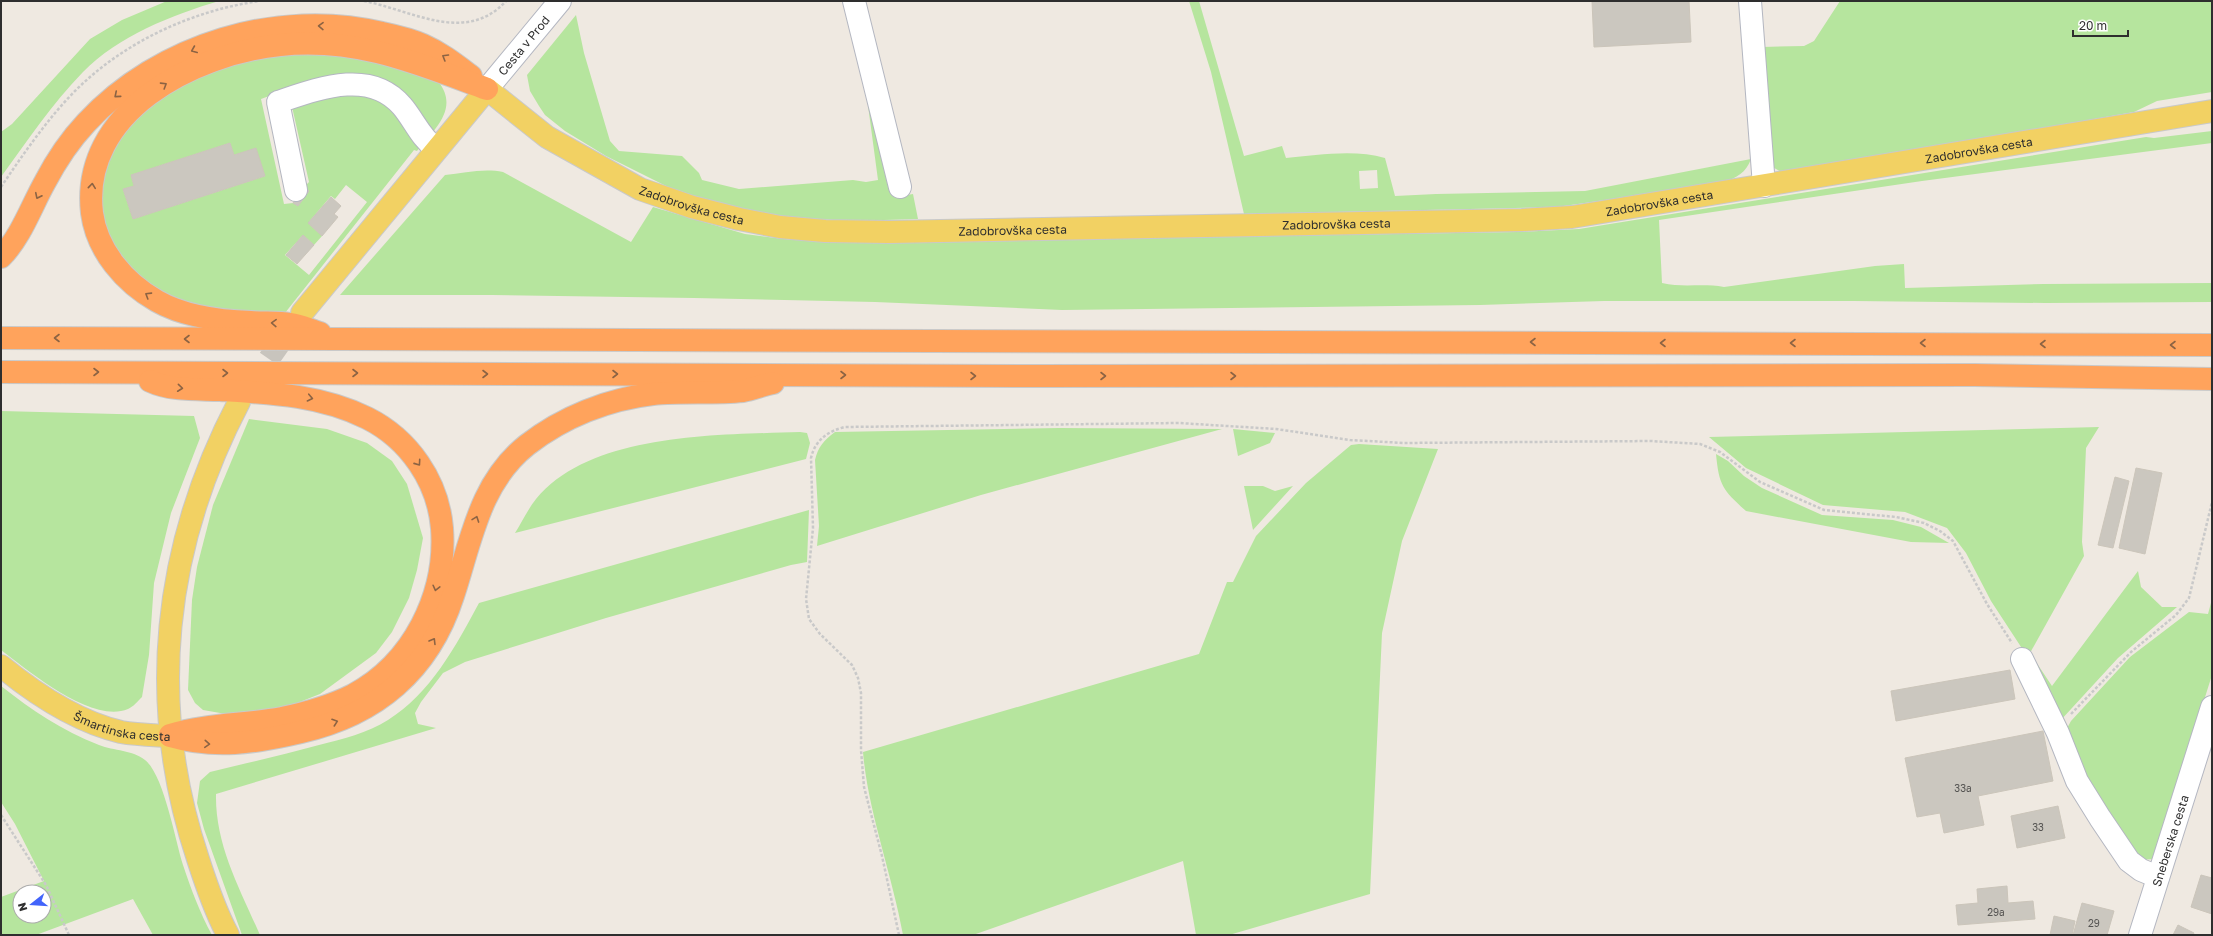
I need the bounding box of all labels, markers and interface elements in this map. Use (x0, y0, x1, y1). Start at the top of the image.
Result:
street label: Cesta v Prod (494, 12, 552, 78)
scale bar (2073, 12, 2128, 38)
text: 20 m (2079, 18, 2107, 33)
one-way arrow (318, 22, 324, 30)
one-way arrow (191, 45, 198, 53)
one-way arrow (442, 54, 449, 62)
one-way arrow (160, 82, 167, 89)
one-way arrow (115, 91, 122, 98)
street label: Zadobrovška cesta (1924, 133, 2034, 166)
street label: Zadobrovška cesta (637, 182, 745, 227)
one-way arrow (88, 183, 97, 189)
street label: Zadobrovška cesta (1604, 186, 1714, 219)
one-way arrow (35, 192, 43, 199)
street label: Zadobrovška cesta (1282, 215, 1391, 232)
street label: Zadobrovška cesta (958, 221, 1067, 238)
one-way arrow (146, 293, 153, 300)
one-way arrow (271, 319, 277, 327)
one-way arrow (54, 334, 60, 342)
one-way arrow (184, 335, 190, 343)
one-way arrow (1530, 338, 1536, 346)
one-way arrow (1660, 339, 1666, 347)
one-way arrow (1790, 339, 1796, 347)
one-way arrow (1920, 339, 1926, 347)
one-way arrow (2040, 340, 2046, 348)
one-way arrow (2170, 341, 2176, 349)
one-way arrow (93, 368, 99, 377)
one-way arrow (222, 369, 228, 377)
one-way arrow (352, 369, 358, 377)
one-way arrow (482, 370, 488, 378)
one-way arrow (612, 370, 618, 378)
one-way arrow (840, 371, 846, 379)
one-way arrow (970, 372, 976, 380)
one-way arrow (1100, 372, 1106, 380)
one-way arrow (1230, 372, 1236, 380)
one-way arrow (177, 383, 183, 392)
one-way arrow (307, 394, 313, 402)
one-way arrow (414, 459, 421, 466)
one-way arrow (471, 516, 479, 523)
one-way arrow (433, 584, 441, 591)
one-way arrow (428, 638, 436, 645)
street label: Šmartinska cesta (71, 708, 171, 744)
one-way arrow (331, 718, 338, 727)
one-way arrow (204, 739, 210, 748)
house number: 33a (1954, 782, 1972, 794)
street label: Sneberska cesta (2148, 793, 2191, 888)
house number: 33 (2032, 821, 2044, 833)
north arrow (12, 884, 52, 924)
text: N (15, 901, 29, 913)
house number: 29a (1987, 906, 2005, 918)
house number: 29 (2088, 917, 2100, 929)

